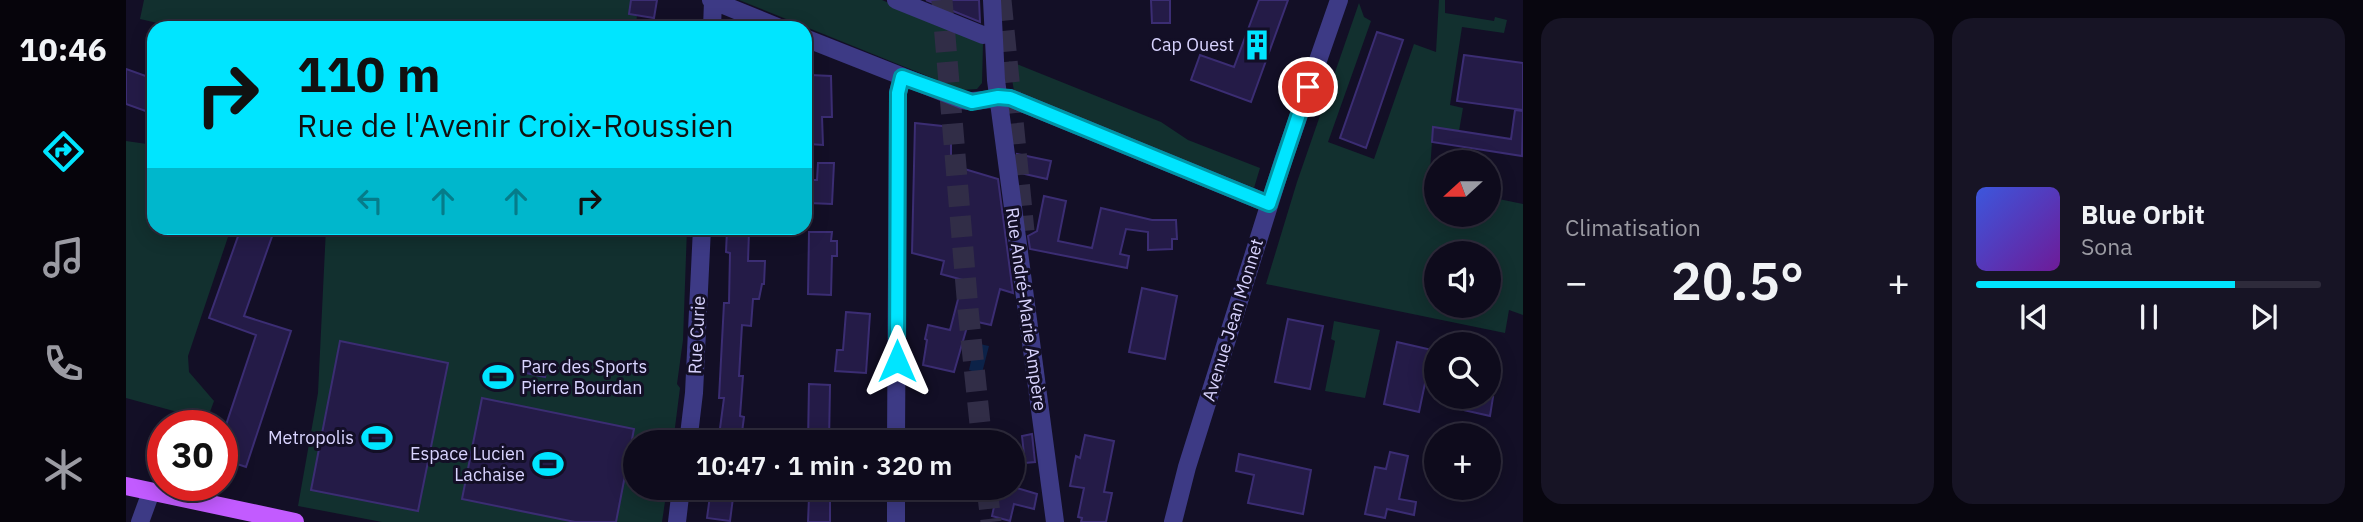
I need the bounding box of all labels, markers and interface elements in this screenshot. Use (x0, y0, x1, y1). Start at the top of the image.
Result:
text: 10:46 (19, 28, 107, 70)
building icon: Cap Ouest (1240, 28, 1274, 62)
place label: Cap Ouest (1151, 33, 1234, 56)
text: 110 m (297, 42, 441, 105)
icon: right (182, 49, 273, 140)
pin (1278, 57, 1338, 117)
icon: arrive (1289, 68, 1327, 106)
text: Rue de l'Avenir Croix-Roussien (297, 104, 734, 146)
icon: directions (39, 127, 88, 176)
north arrow (1424, 150, 1502, 228)
map controls (1424, 150, 1501, 500)
icon: left (351, 182, 389, 220)
icon: ahead (424, 182, 462, 220)
icon: ahead (497, 182, 535, 220)
icon: right (570, 182, 608, 220)
text: Blue Orbit (2081, 197, 2205, 231)
street label: Rue André-Marie Ampère (1001, 206, 1052, 412)
text: Climatisation (1565, 212, 1701, 242)
text: Sona (2081, 231, 2133, 261)
icon: music (39, 233, 88, 282)
street label: Avenue Jean Monnet (1197, 236, 1268, 404)
button: sound (1424, 241, 1501, 318)
text: 20.5° (1671, 247, 1804, 314)
text: − (1565, 257, 1588, 306)
text: + (1887, 257, 1910, 306)
street label: Rue Curie (683, 295, 710, 375)
icon: previous (2015, 298, 2053, 336)
icon: pause (2130, 298, 2168, 336)
icon: next (2245, 298, 2283, 336)
position arrow (860, 324, 934, 398)
button: search (1424, 332, 1501, 409)
icon: phone (39, 339, 88, 388)
place label: Parc des Sports Pierre Bourdan (521, 355, 647, 399)
sports icon: Parc des Sports Pierre Bourdan (481, 360, 515, 394)
speed limit sign: 30 (147, 410, 238, 501)
sports icon: Metropolis (360, 421, 394, 455)
button: + (1424, 423, 1501, 500)
place label: Metropolis (268, 426, 354, 449)
place label: Espace Lucien Lachaise (410, 442, 525, 486)
icon: climate (39, 445, 88, 494)
sports icon: Espace Lucien Lachaise (531, 447, 565, 481)
text: 10:47 · 1 min · 320 m (696, 448, 952, 482)

